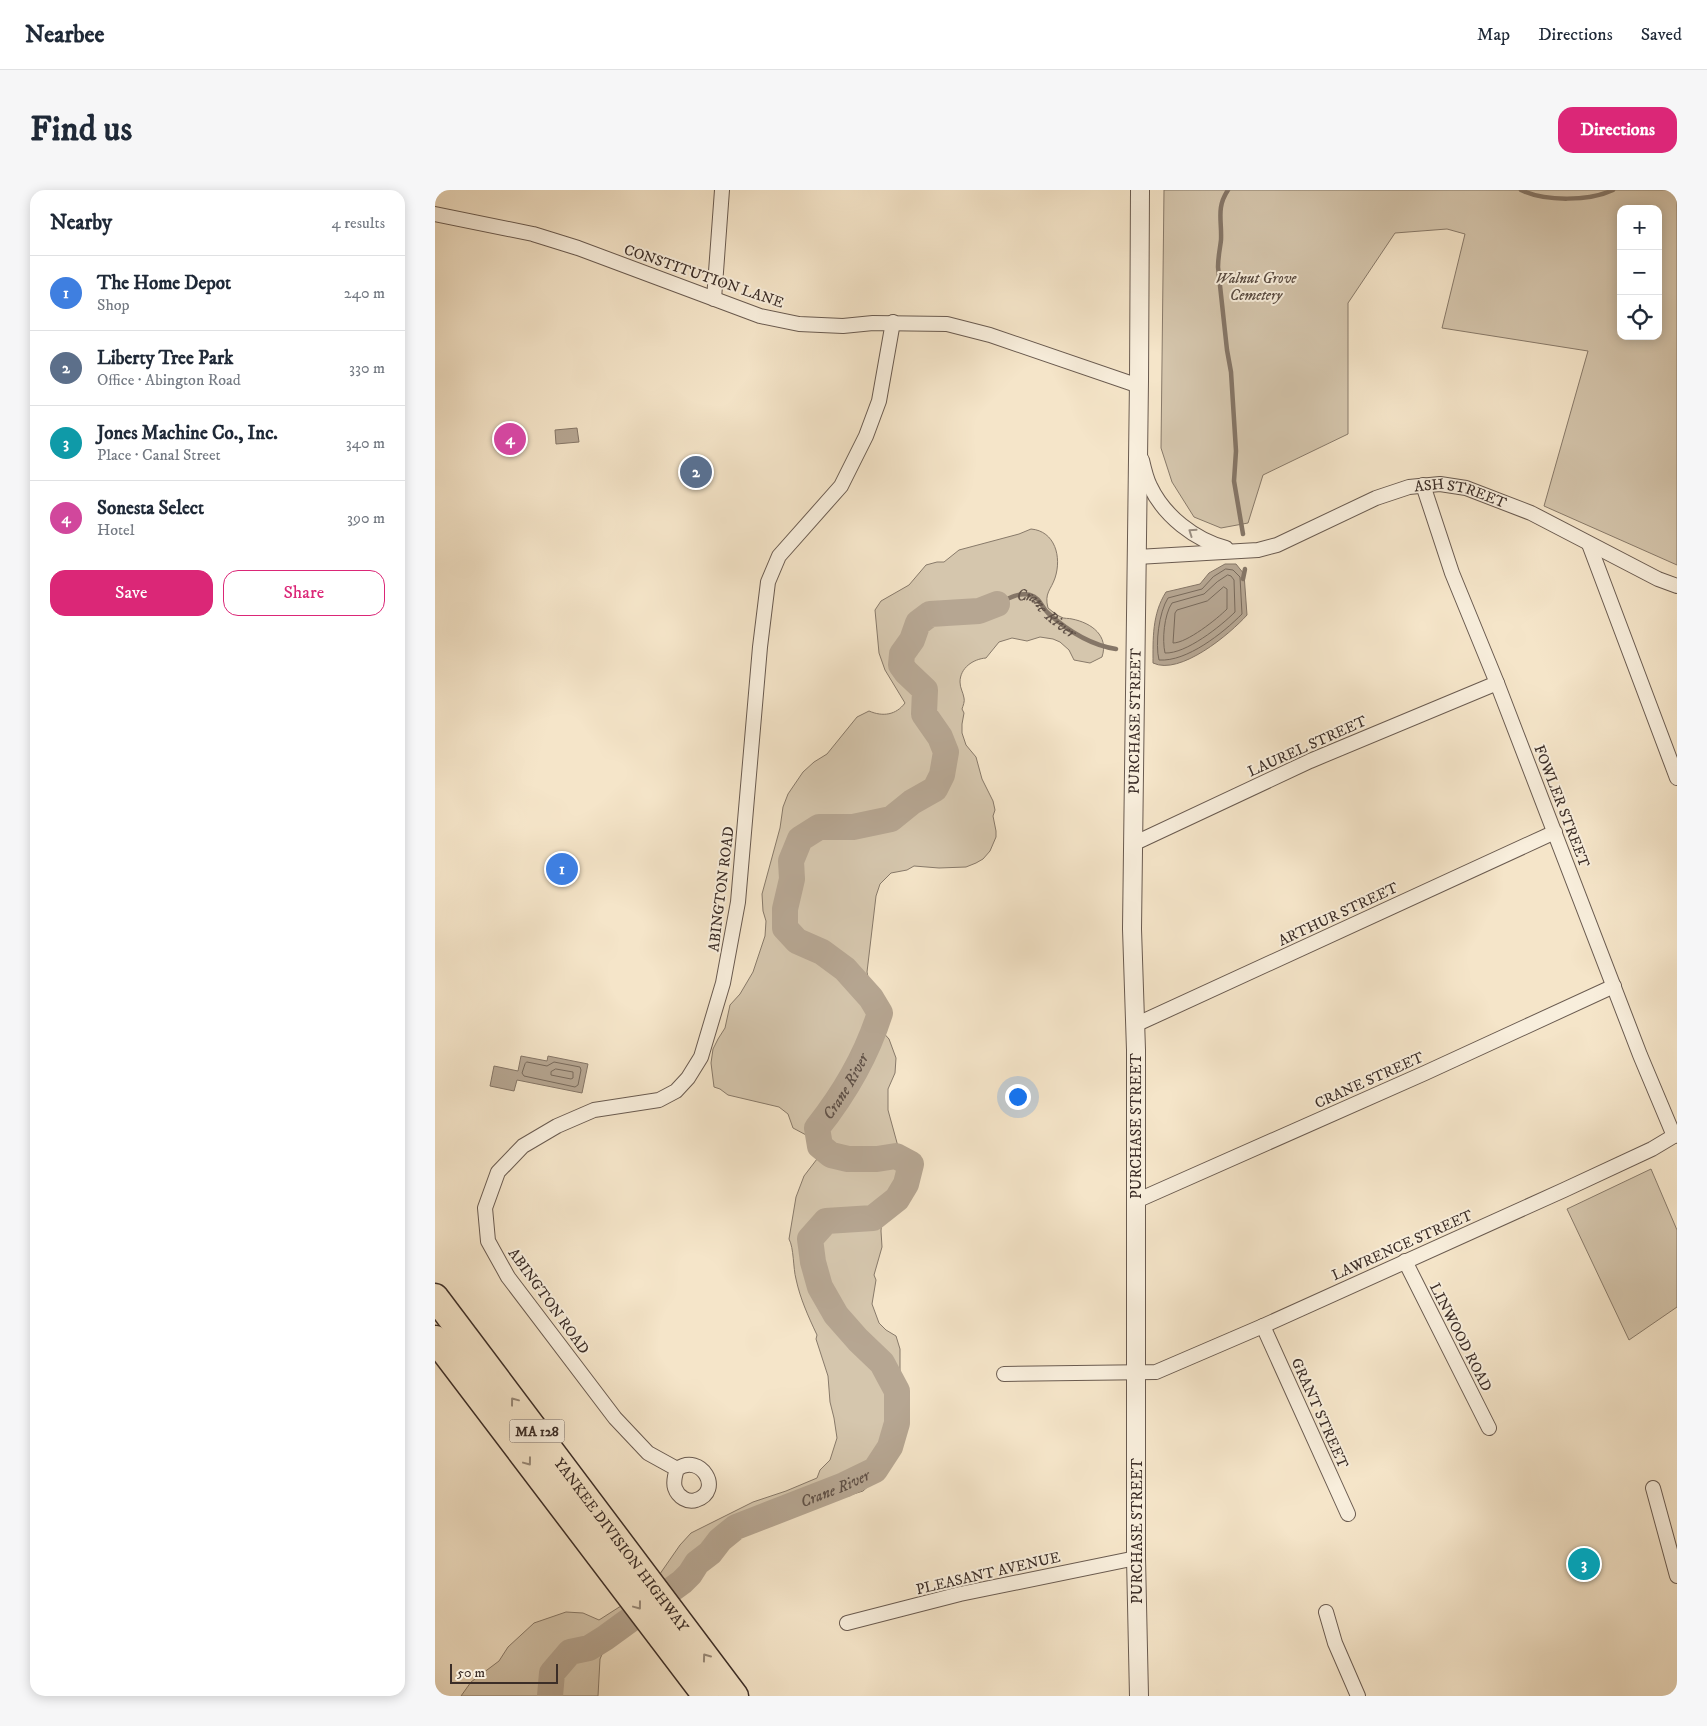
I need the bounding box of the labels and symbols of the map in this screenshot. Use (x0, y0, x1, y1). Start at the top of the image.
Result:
street label: CONSTITUTION LANE (621, 240, 787, 313)
park label: Walnut Grove Cemetery (1216, 269, 1297, 305)
pin: 4 (494, 420, 526, 458)
pin: 2 (680, 453, 712, 491)
street label: ASH STREET (1413, 475, 1510, 513)
one-way arrow (1188, 529, 1198, 538)
water label: Crane River (1015, 585, 1081, 643)
street label: PURCHASE STREET (1125, 647, 1146, 794)
street label: LAUREL STREET (1245, 711, 1370, 781)
street label: FOWLER STREET (1529, 742, 1594, 871)
street label: ABINGTON ROAD (704, 825, 739, 953)
pin: 1 (546, 850, 578, 888)
street label: ARTHUR STREET (1275, 878, 1402, 951)
street label: CRANE STREET (1312, 1048, 1427, 1113)
water label: Crane River (818, 1049, 874, 1124)
street label: PURCHASE STREET (1127, 1052, 1146, 1199)
your location (1005, 1084, 1031, 1110)
street label: LAWRENCE STREET (1329, 1206, 1476, 1285)
street label: ABINGTON ROAD (504, 1245, 593, 1358)
street label: LINWOOD ROAD (1425, 1280, 1496, 1395)
street label: GRANT STREET (1287, 1355, 1353, 1472)
one-way arrow (511, 1397, 520, 1407)
road number: MA 128 (509, 1420, 565, 1442)
street label: YANKEE DIVISION HIGHWAY (549, 1454, 693, 1636)
one-way arrow (522, 1456, 531, 1466)
street label: PURCHASE STREET (1128, 1457, 1147, 1604)
water label: Crane River (797, 1465, 874, 1512)
pin: 3 (1568, 1545, 1600, 1583)
street label: PLEASANT AVENUE (914, 1548, 1063, 1599)
one-way arrow (632, 1600, 641, 1610)
one-way arrow (703, 1653, 712, 1663)
scale bar (450, 1661, 557, 1684)

